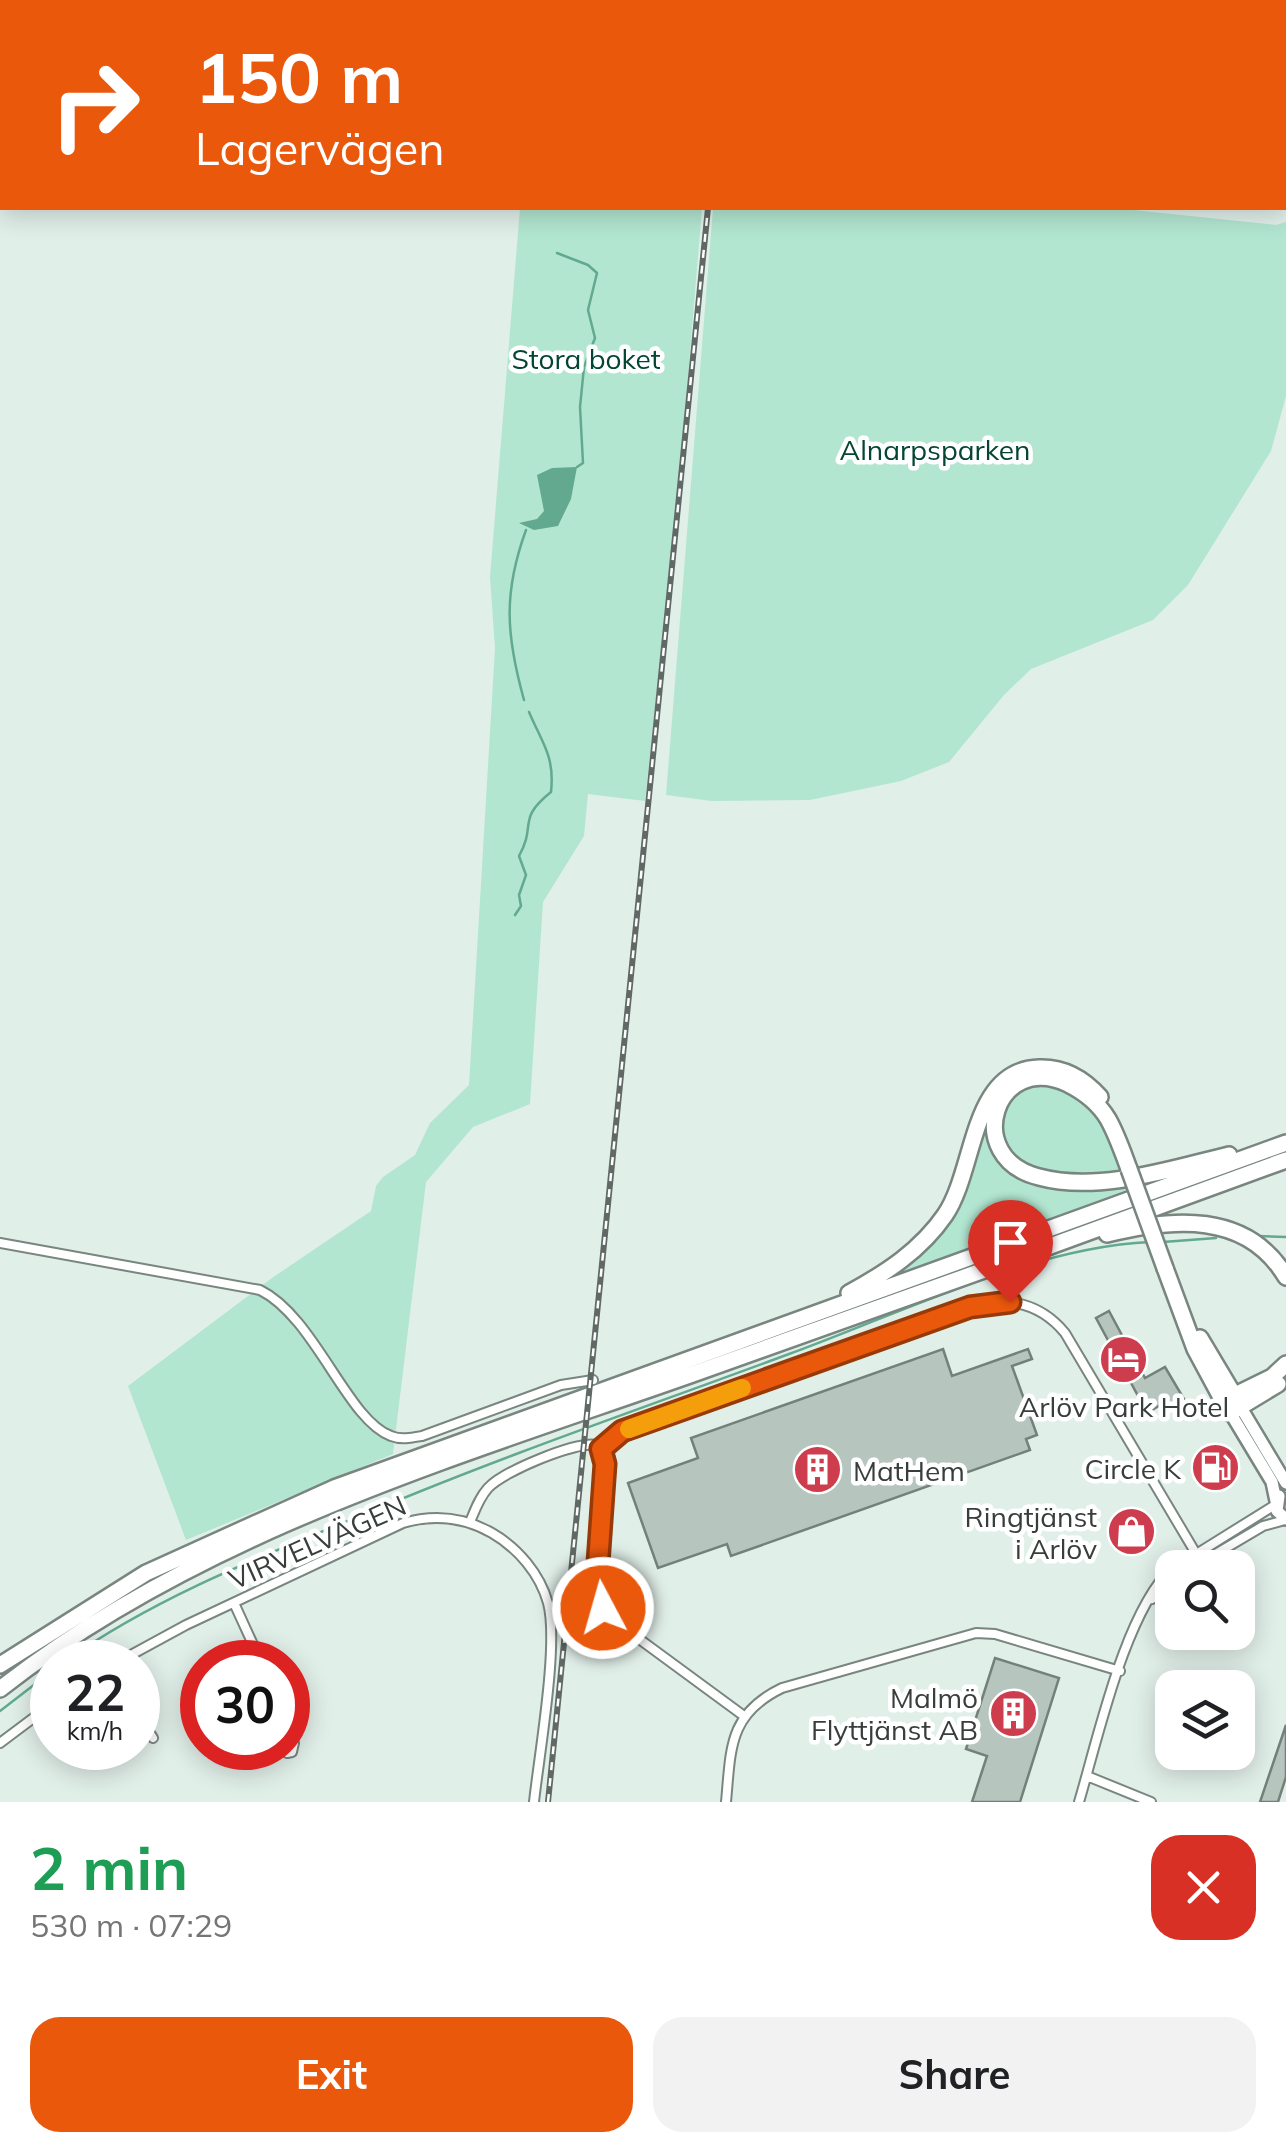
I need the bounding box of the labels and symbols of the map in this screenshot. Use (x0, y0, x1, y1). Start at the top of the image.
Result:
park label: Stora boket (511, 341, 661, 376)
park label: Alnarpsparken (840, 432, 1030, 467)
pin (968, 1200, 1053, 1303)
hotel icon: Arlöv Park Hotel (1098, 1333, 1150, 1385)
place label: Arlöv Park Hotel (1019, 1389, 1229, 1424)
fuel station icon: Circle K (1190, 1442, 1242, 1494)
building icon: MatHem (792, 1444, 844, 1496)
place label: Circle K (1084, 1451, 1182, 1486)
place label: MatHem (853, 1453, 965, 1488)
street label: VIRVELVÄGEN (223, 1487, 411, 1597)
place label: Ringtjänst i Arlöv (964, 1499, 1097, 1566)
shop icon: Ringtjänst i Arlöv (1106, 1506, 1158, 1558)
position arrow (551, 1556, 655, 1660)
speed limit sign: 30 (180, 1640, 310, 1770)
place label: Malmö Flyttjänst AB (811, 1680, 978, 1747)
building icon: Malmö Flyttjänst AB (987, 1687, 1039, 1739)

